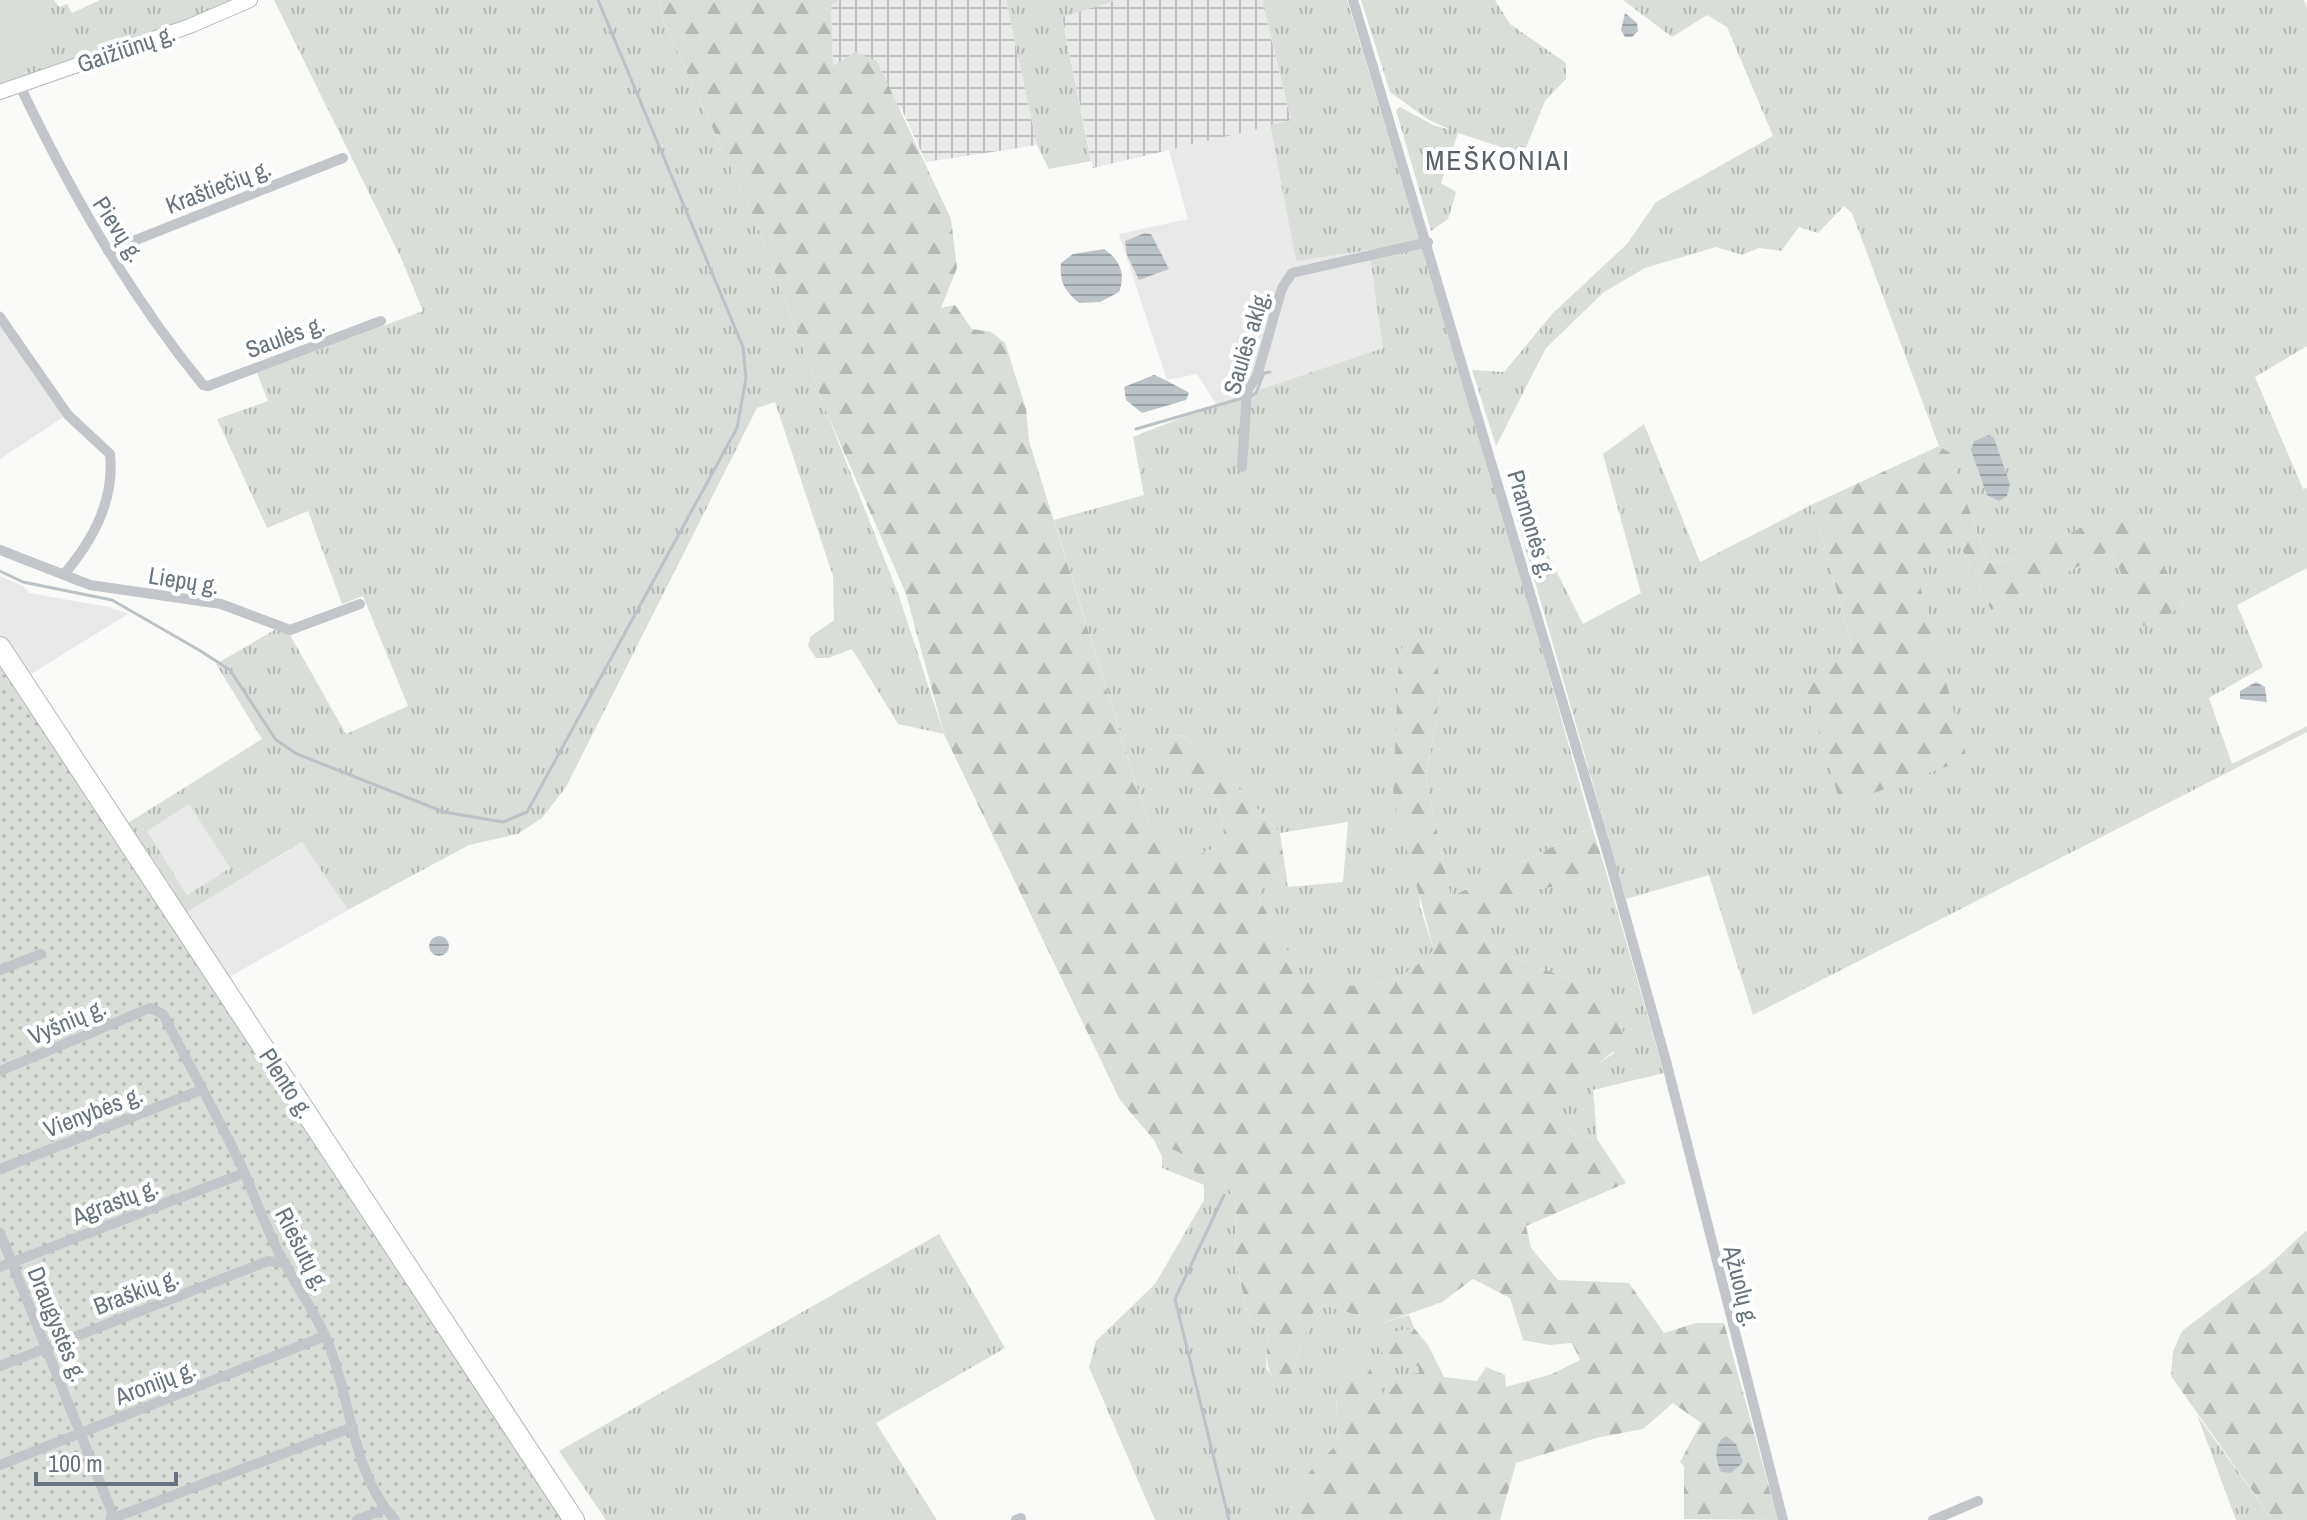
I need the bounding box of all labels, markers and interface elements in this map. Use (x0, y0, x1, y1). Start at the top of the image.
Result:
street label: Gaižiūnų g. (73, 16, 179, 80)
district label: MEŠKONIAI (1425, 141, 1571, 179)
street label: Kraštiečių g. (161, 151, 275, 221)
street label: Pievų g. (86, 190, 152, 268)
street label: Saulės aklg. (1215, 286, 1277, 398)
street label: Saulės g. (241, 307, 329, 365)
street label: Pramonės g. (1500, 466, 1564, 582)
street label: Liepų g. (146, 559, 222, 601)
street label: Vyšnių g. (23, 990, 111, 1052)
street label: Plento g. (252, 1042, 322, 1124)
street label: Vienybės g. (39, 1077, 147, 1145)
street label: Agrastų g. (66, 1170, 163, 1232)
street label: Riešutų g. (268, 1202, 338, 1296)
street label: Ąžuolų g. (1716, 1241, 1767, 1330)
street label: Braškių g. (89, 1260, 183, 1322)
street label: Draugystės g. (20, 1262, 96, 1386)
street label: Aronijų g. (109, 1352, 200, 1412)
scale bar (36, 1436, 176, 1486)
text: 100 m (48, 1447, 103, 1479)

